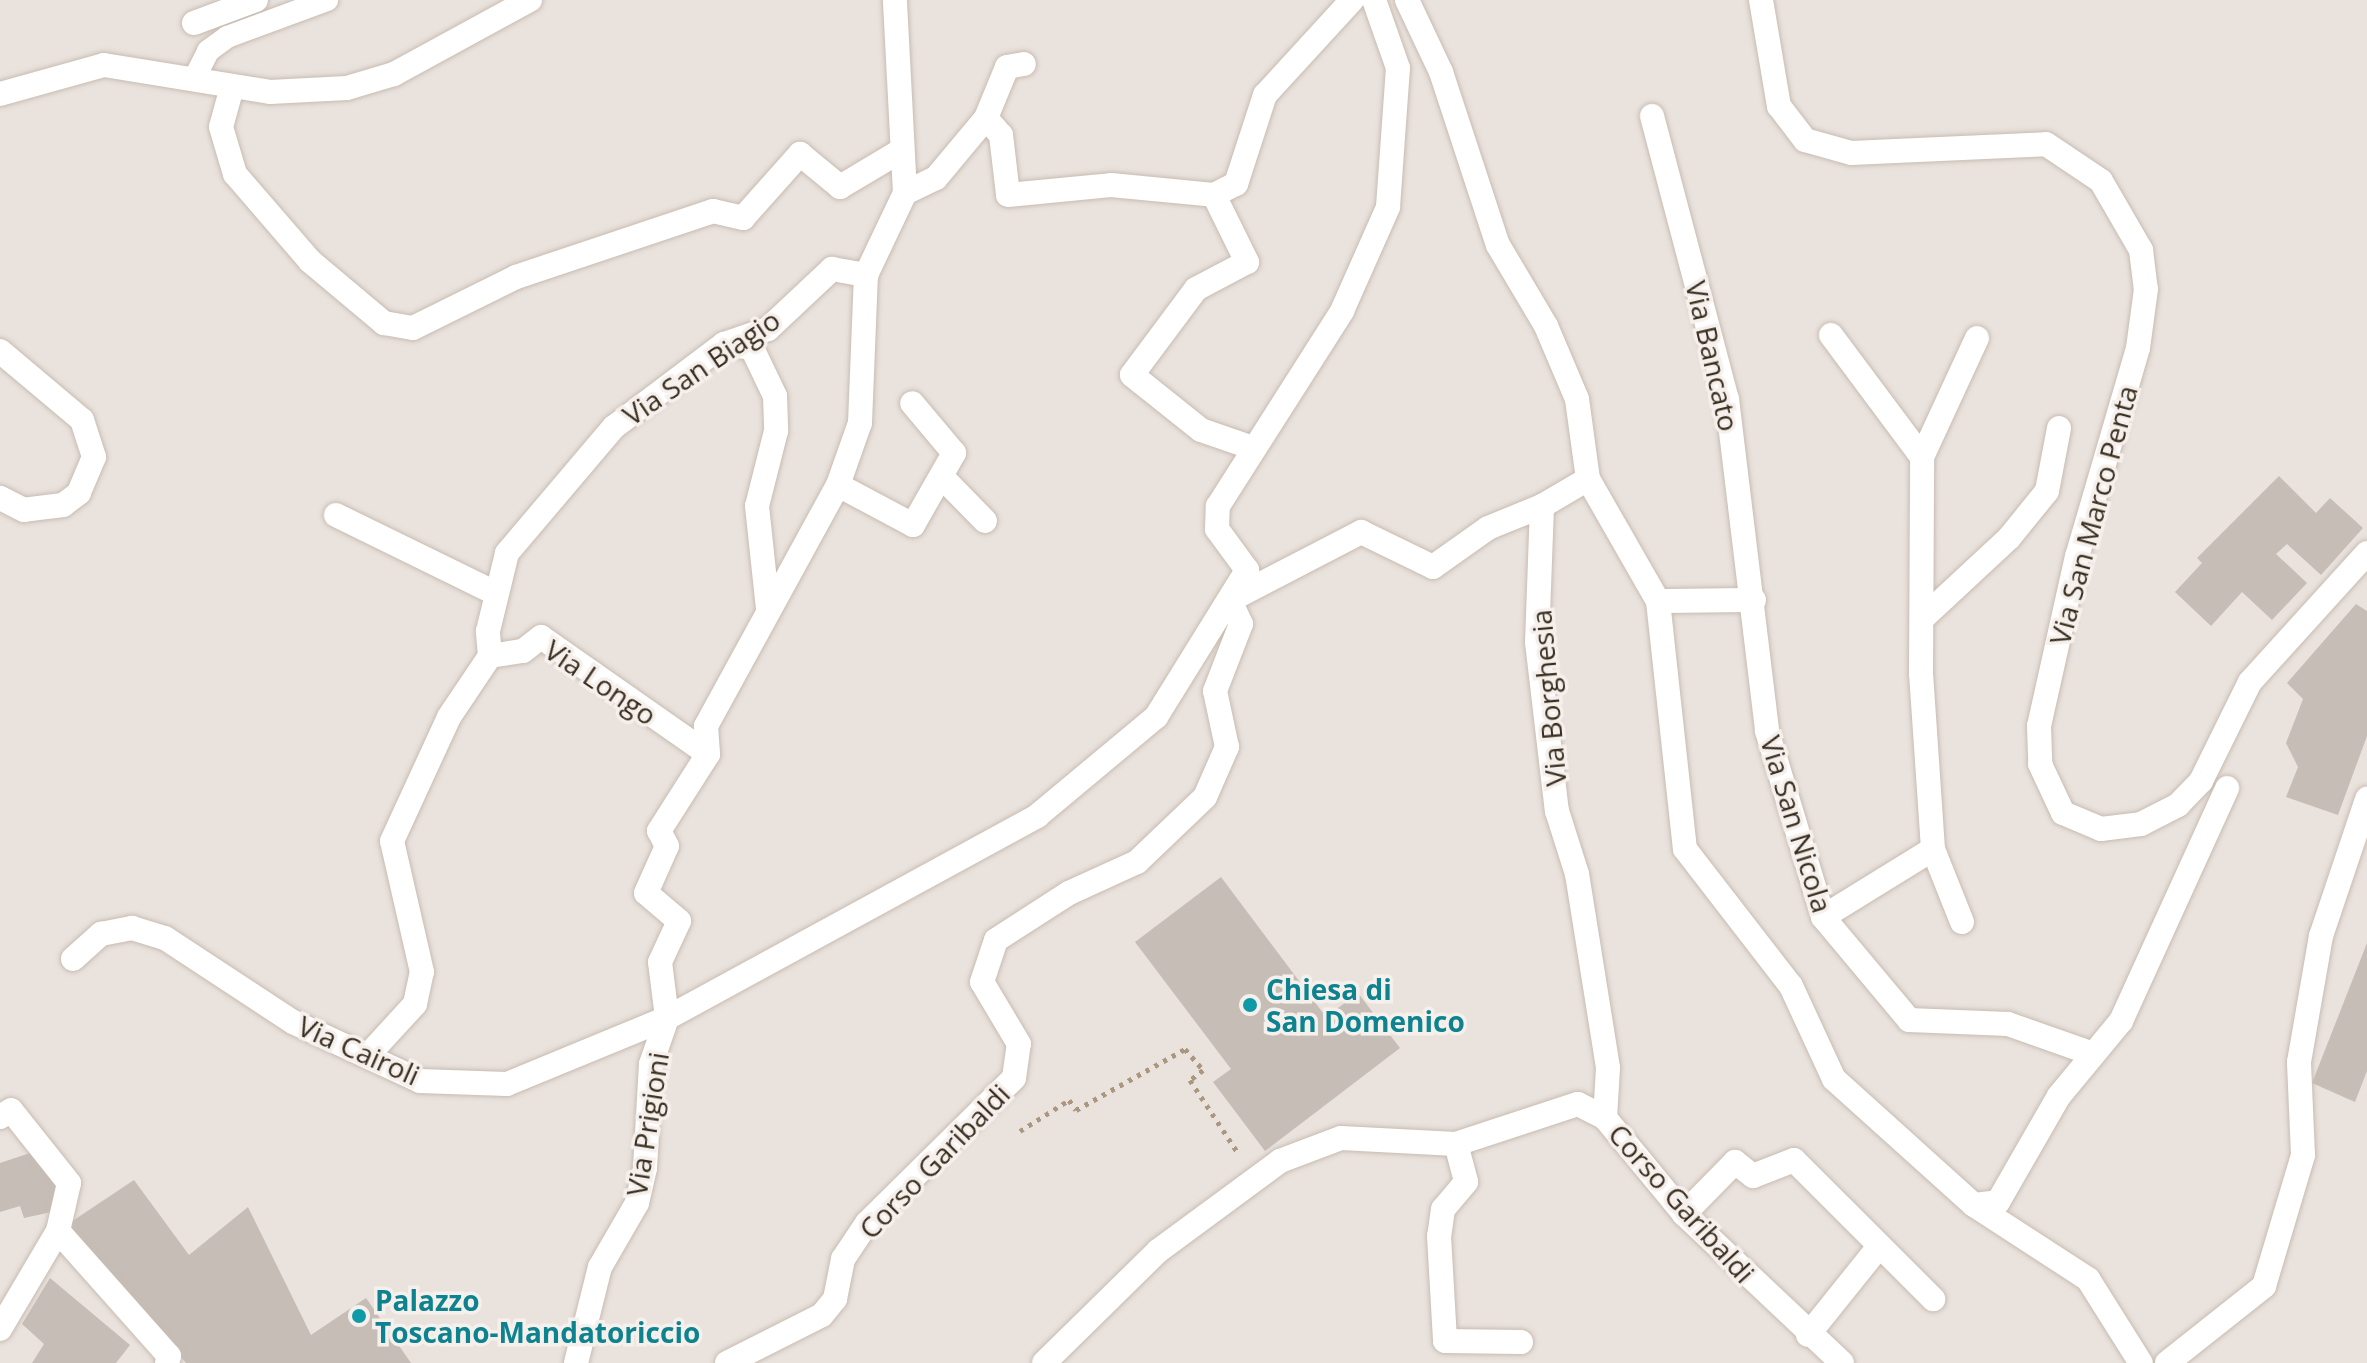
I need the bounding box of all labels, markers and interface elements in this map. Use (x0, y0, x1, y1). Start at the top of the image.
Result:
street label: Via Bancato (1679, 278, 1747, 434)
street label: Via San Biagio (616, 302, 786, 432)
street label: Via San Marco Penta (2042, 382, 2144, 648)
street label: Via Borghesia (1524, 608, 1572, 788)
street label: Via Longo (539, 632, 663, 732)
street label: Via San Nicola (1754, 732, 1840, 916)
place label: Chiesa di San Domenico (1266, 972, 1465, 1038)
marker: Chiesa di San Domenico (1241, 996, 1259, 1014)
street label: Via Cairoli (293, 1008, 425, 1092)
street label: Via Prigioni (619, 1050, 675, 1198)
street label: Corso Garibaldi (852, 1077, 1016, 1245)
street label: Corso Garibaldi (1602, 1117, 1762, 1289)
place label: Palazzo Toscano-Mandatoriccio (375, 1283, 700, 1349)
marker: Palazzo Toscano-Mandatoriccio (350, 1307, 368, 1325)

